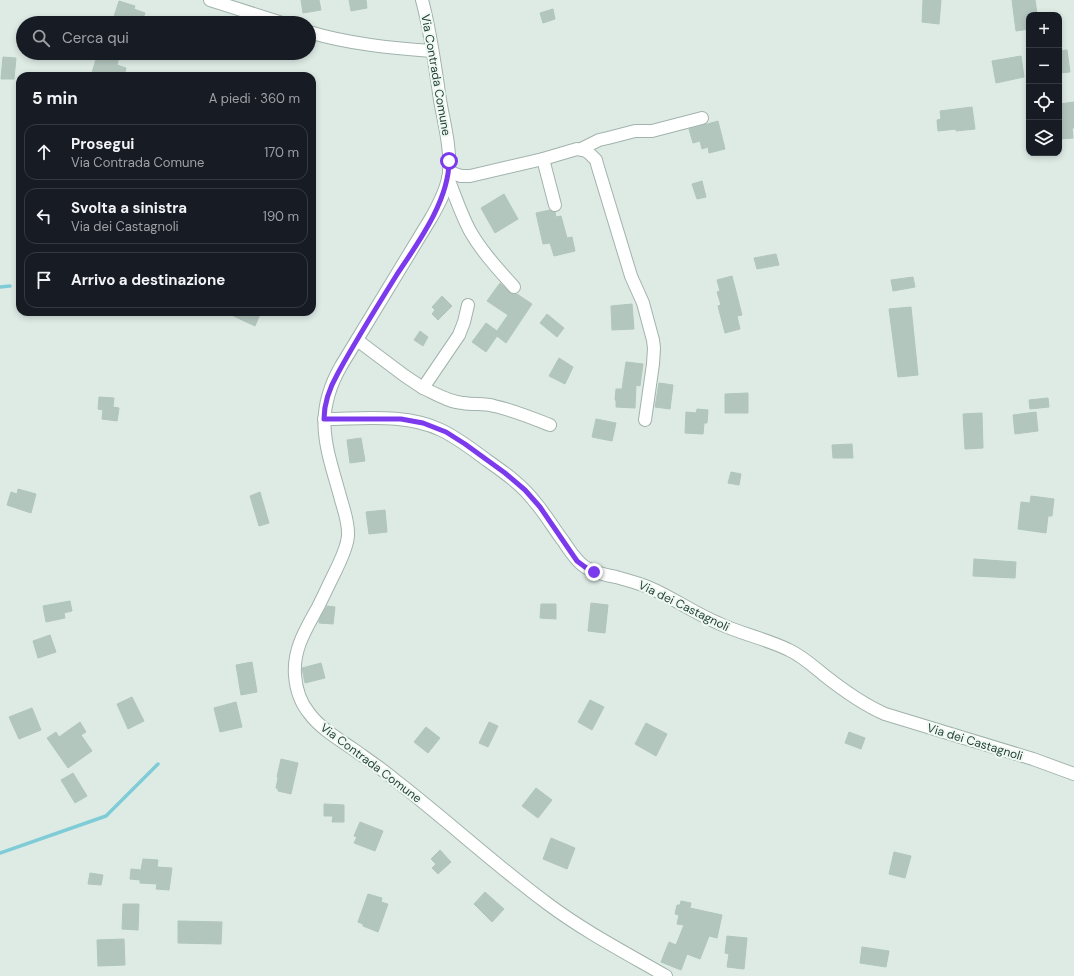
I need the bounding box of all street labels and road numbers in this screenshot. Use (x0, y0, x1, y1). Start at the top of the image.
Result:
street label: Via Contrada Comune (417, 13, 455, 137)
street label: Via dei Castagnoli (636, 577, 732, 635)
street label: Via Contrada Comune (317, 720, 425, 807)
street label: Via dei Castagnoli (925, 720, 1025, 764)

